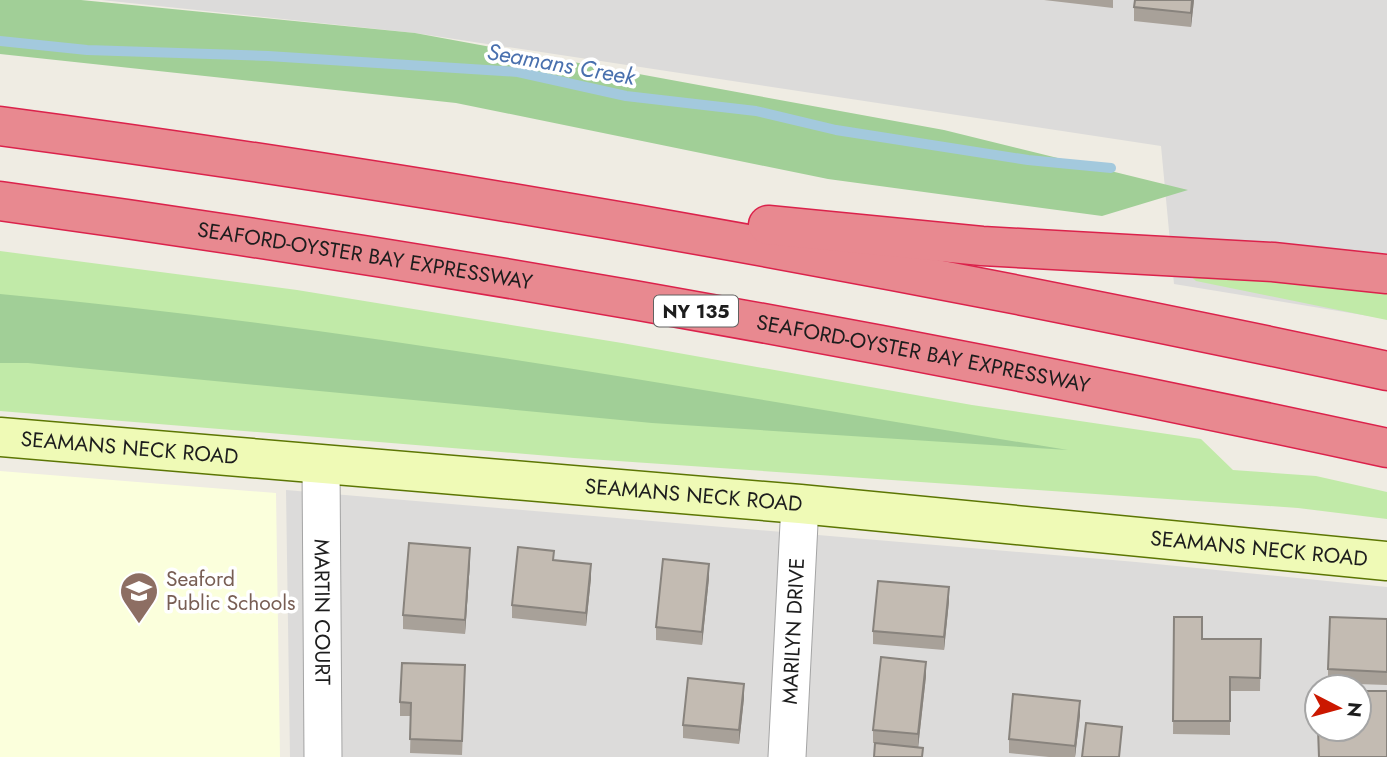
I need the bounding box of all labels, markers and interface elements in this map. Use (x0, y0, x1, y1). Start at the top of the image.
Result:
water label: Seamans Creek (484, 34, 639, 94)
street label: SEAFORD-OYSTER BAY EXPRESSWAY (195, 214, 535, 297)
road number: NY 135 (654, 296, 738, 326)
street label: SEAFORD-OYSTER BAY EXPRESSWAY (754, 307, 1093, 401)
street label: SEAMANS NECK ROAD (20, 424, 240, 472)
street label: SEAMANS NECK ROAD (584, 471, 804, 519)
street label: SEAMANS NECK ROAD (1149, 523, 1369, 574)
street label: MARTIN COURT (307, 539, 338, 685)
street label: MARILYN DRIVE (775, 557, 812, 705)
place label: Seaford Public Schools (166, 564, 296, 618)
school or university icon: Seaford Public Schools (118, 570, 160, 625)
north arrow (1303, 673, 1373, 743)
text: N (1340, 701, 1369, 719)

